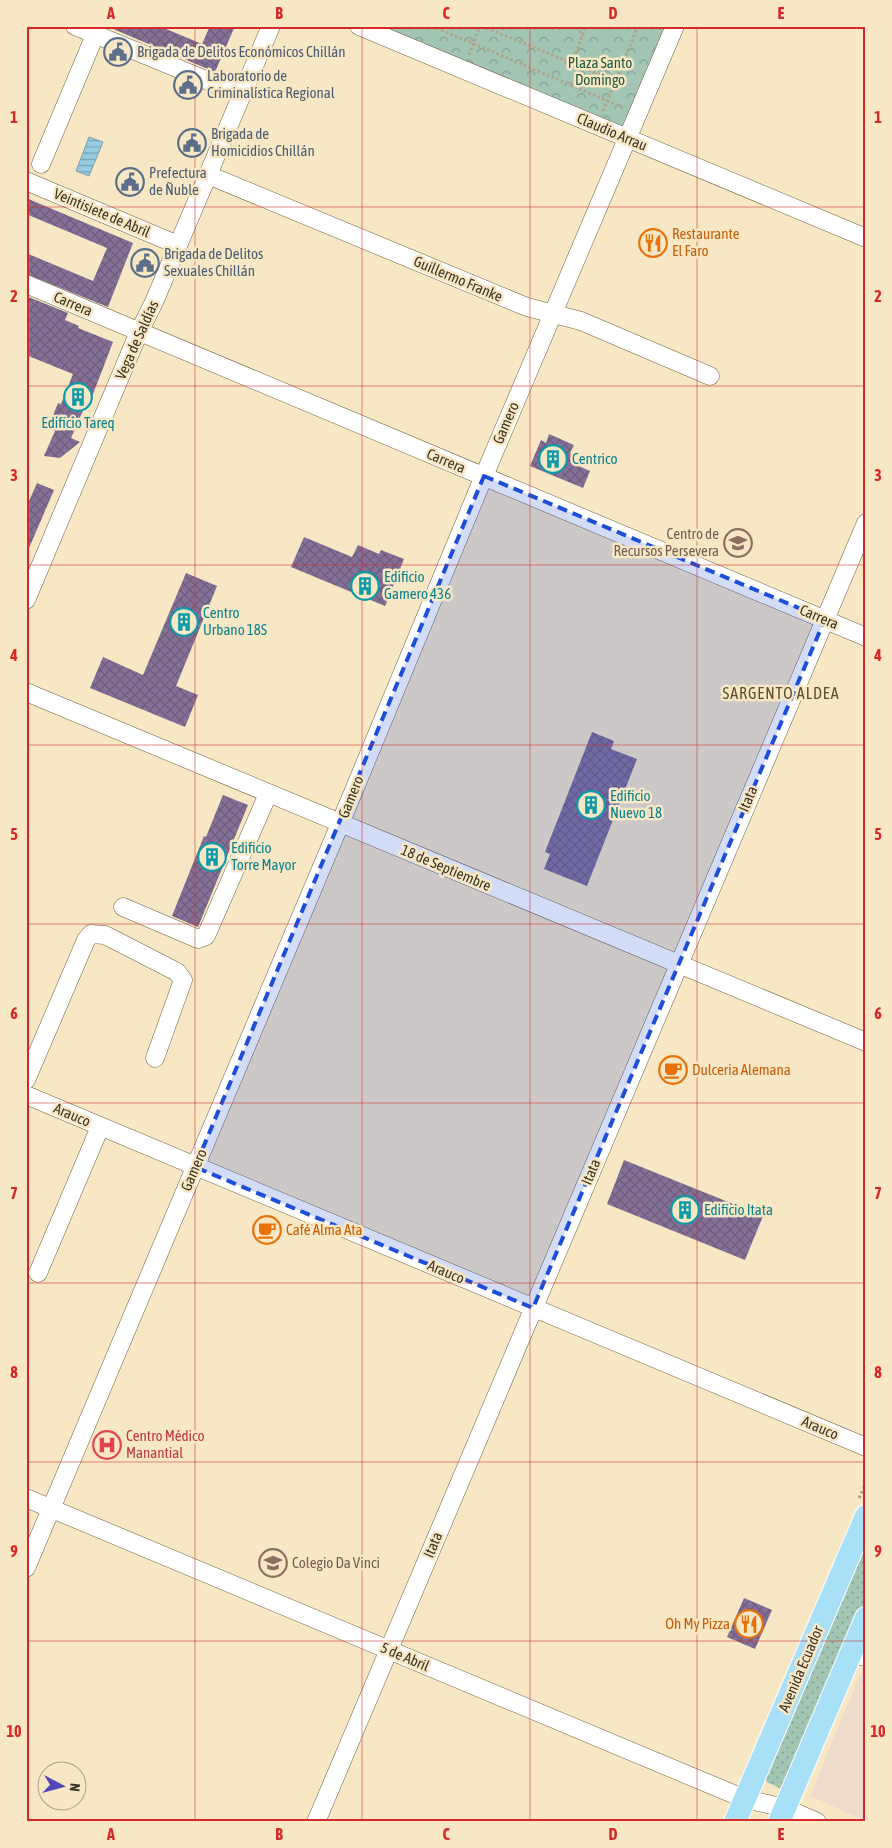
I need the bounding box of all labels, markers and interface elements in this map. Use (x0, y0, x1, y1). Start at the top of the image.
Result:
text: A (106, 4, 115, 22)
text: B (275, 4, 283, 22)
text: C (442, 4, 450, 22)
text: D (609, 4, 618, 22)
text: E (778, 4, 785, 22)
public building icon: Brigada de Delitos Económicos Chillán (103, 37, 133, 67)
place label: Brigada de Delitos Económicos Chillán (137, 43, 346, 60)
park label: Plaza Santo Domingo (568, 54, 632, 88)
place label: Laboratorio de Criminalística Regional (207, 67, 335, 101)
public building icon: Laboratorio de Criminalística Regional (173, 70, 203, 100)
text: 1 (10, 108, 18, 126)
text: 1 (874, 108, 882, 126)
street label: Claudio Arrau (574, 109, 650, 154)
place label: Brigada de Homicidios Chillán (211, 125, 315, 159)
public building icon: Brigada de Homicidios Chillán (177, 128, 207, 158)
place label: Prefectura de Ñuble (149, 164, 207, 198)
public building icon: Prefectura de Ñuble (115, 167, 145, 197)
street label: Veintisiete de Abril (51, 185, 153, 241)
place label: Restaurante El Faro (672, 225, 740, 259)
restaurant icon: Restaurante El Faro (638, 228, 668, 258)
place label: Brigada de Delitos Sexuales Chillán (164, 245, 263, 279)
public building icon: Brigada de Delitos Sexuales Chillán (130, 248, 160, 278)
street label: Guillermo Franke (411, 252, 505, 305)
text: 2 (10, 287, 18, 305)
text: 2 (874, 287, 882, 305)
street label: Carrera (51, 288, 95, 319)
street label: Vega de Saldías (112, 298, 162, 382)
building icon: Edificio Tareq (63, 382, 93, 412)
street label: Gamero (489, 399, 522, 446)
place label: Edificio Tareq (41, 414, 115, 431)
building icon: Centrico (538, 444, 568, 474)
street label: Carrera (424, 445, 468, 476)
place label: Centrico (572, 450, 618, 467)
text: 3 (10, 466, 18, 484)
text: 3 (874, 466, 882, 484)
place label: Centro de Recursos Persevera (614, 525, 719, 559)
school or university icon: Centro de Recursos Persevera (723, 528, 753, 558)
place label: Edificio Gamero 436 (384, 568, 451, 602)
building icon: Edificio Gamero 436 (350, 571, 380, 601)
street label: Carrera (797, 601, 841, 632)
place label: Centro Urbano 18S (203, 604, 267, 638)
building icon: Centro Urbano 18S (169, 607, 199, 637)
text: 4 (9, 646, 18, 664)
text: 4 (873, 646, 882, 664)
district label: SARGENTO ALDEA (722, 684, 840, 702)
street label: Gamero (334, 773, 367, 820)
street label: Itata (735, 783, 761, 814)
place label: Edificio Nuevo 18 (610, 787, 662, 821)
building icon: Edificio Nuevo 18 (576, 790, 606, 820)
text: 5 (10, 825, 18, 843)
text: 5 (874, 825, 882, 843)
place label: Edificio Torre Mayor (231, 839, 297, 873)
street label: 18 de Septiembre (399, 841, 494, 894)
building icon: Edificio Torre Mayor (197, 842, 227, 872)
text: 6 (10, 1004, 18, 1022)
text: 6 (874, 1004, 882, 1022)
cafe icon: Dulceria Alemana (658, 1055, 688, 1085)
place label: Dulceria Alemana (692, 1061, 791, 1078)
street label: Arauco (51, 1099, 93, 1130)
street label: Gamero (177, 1146, 210, 1193)
street label: Itata (578, 1156, 604, 1187)
text: 7 (10, 1184, 18, 1202)
text: 7 (874, 1184, 882, 1202)
building icon: Edificio Itata (670, 1195, 700, 1225)
place label: Edificio Itata (704, 1201, 773, 1218)
cafe icon: Café Alma Ata (252, 1215, 282, 1245)
place label: Café Alma Ata (286, 1221, 363, 1238)
street label: Arauco (425, 1256, 467, 1287)
text: 8 (10, 1363, 18, 1381)
text: 8 (874, 1363, 882, 1381)
street label: Arauco (799, 1412, 841, 1443)
place label: Centro Médico Manantial (126, 1427, 205, 1461)
hospital icon: Centro Médico Manantial (92, 1430, 122, 1460)
street label: Itata (420, 1529, 446, 1560)
text: 9 (10, 1542, 18, 1560)
text: 9 (874, 1542, 882, 1560)
school or university icon: Colegio Da Vinci (258, 1548, 288, 1578)
place label: Colegio Da Vinci (292, 1554, 380, 1571)
restaurant icon: Oh My Pizza (734, 1609, 764, 1639)
place label: Oh My Pizza (665, 1615, 730, 1632)
street label: Avenida Ecuador (775, 1623, 827, 1714)
street label: 5 de Abril (378, 1639, 432, 1674)
text: 10 (6, 1722, 22, 1740)
text: 10 (870, 1722, 886, 1740)
north arrow (38, 1760, 88, 1810)
text: N (67, 1782, 83, 1792)
text: A (106, 1825, 115, 1843)
text: B (275, 1825, 283, 1843)
text: C (442, 1825, 450, 1843)
text: D (609, 1825, 618, 1843)
text: E (778, 1825, 785, 1843)

